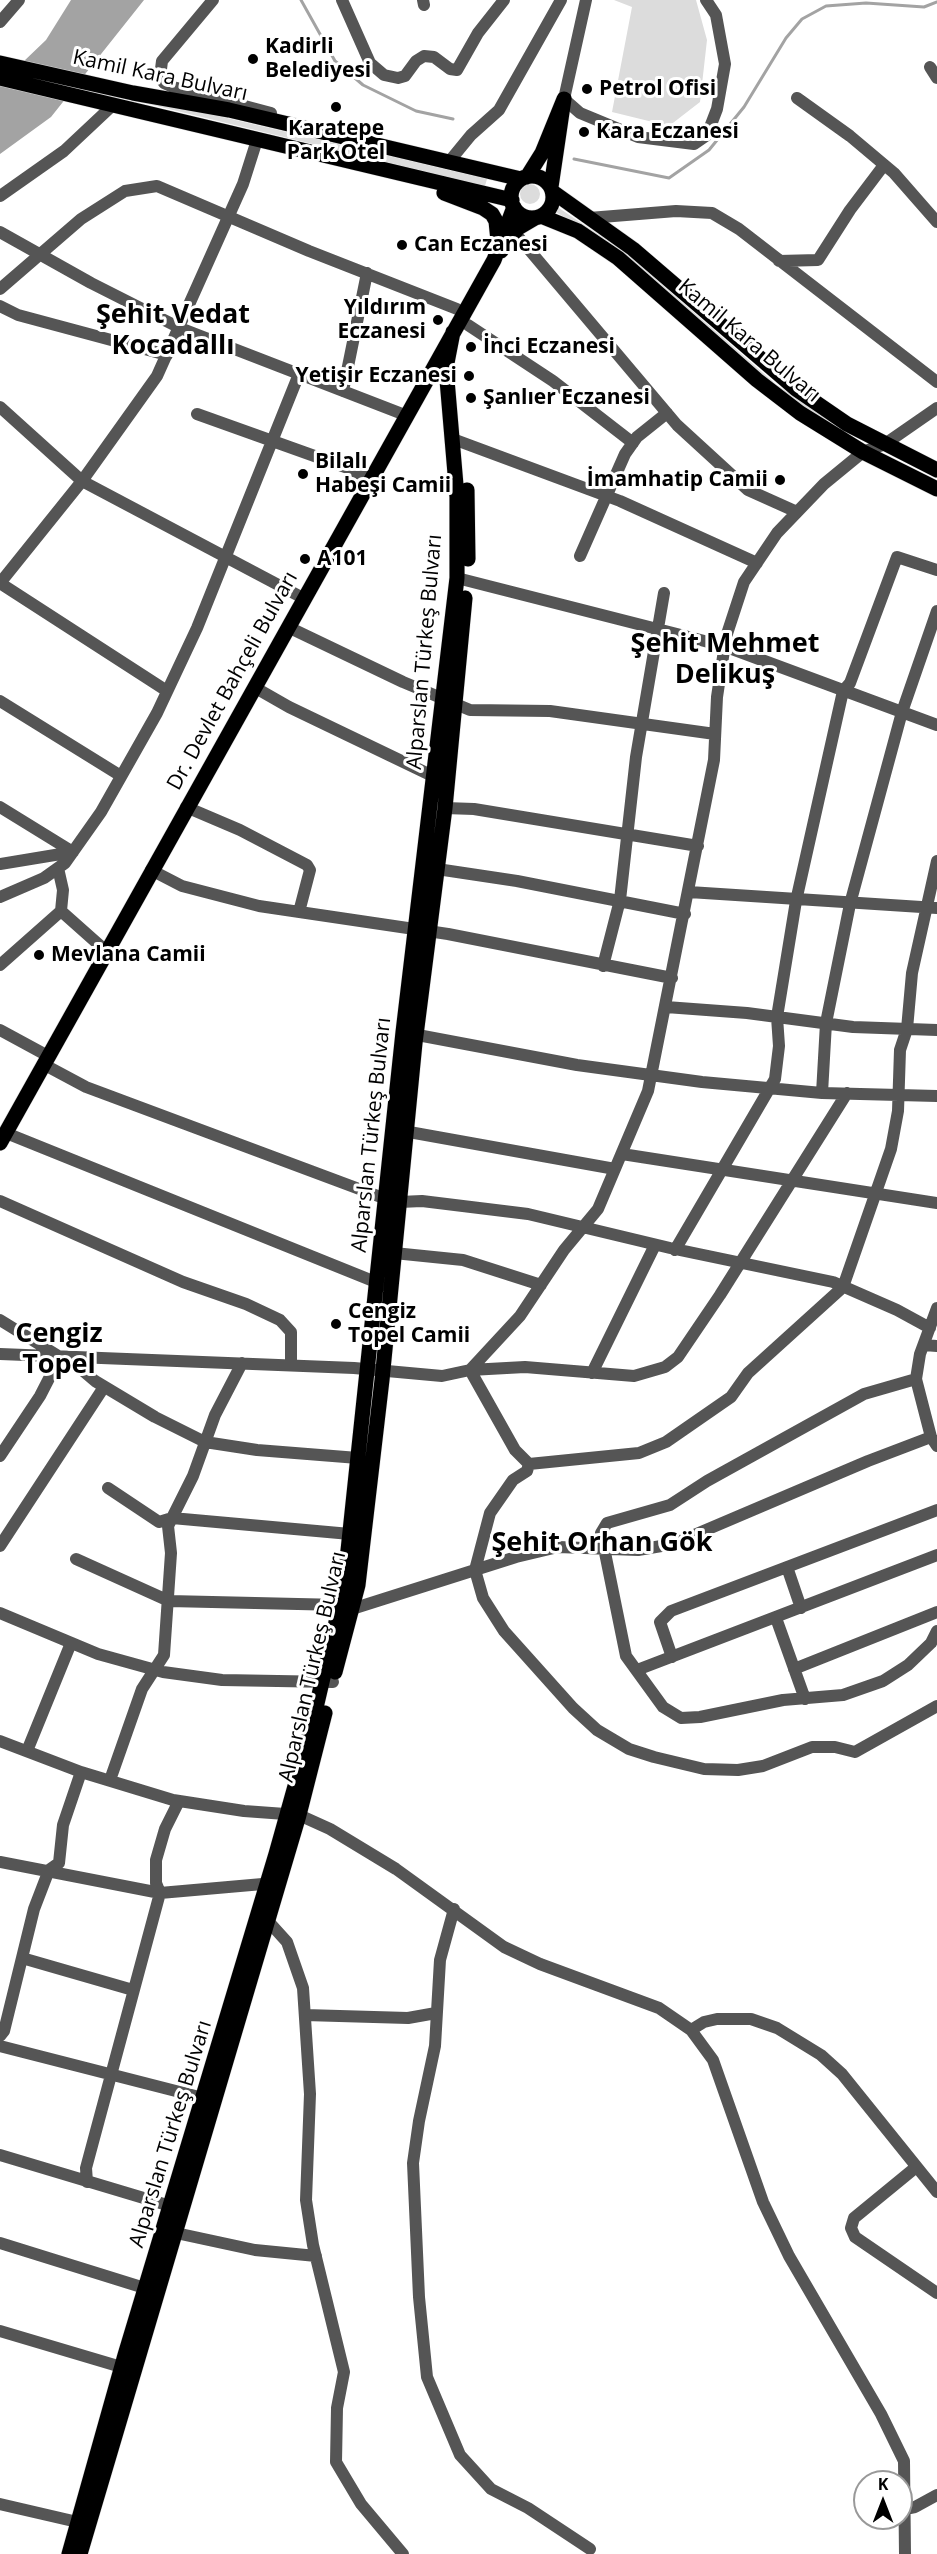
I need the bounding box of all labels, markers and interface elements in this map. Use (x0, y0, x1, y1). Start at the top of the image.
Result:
place label: Kadirli Belediyesi (265, 34, 371, 84)
street label: Kamil Kara Bulvarı (70, 45, 250, 107)
marker: Kadirli Belediyesi (246, 52, 260, 66)
place label: Petrol Ofisi (599, 76, 716, 102)
marker: Petrol Ofisi (580, 82, 594, 96)
marker: Karatepe Park Otel (329, 100, 343, 114)
place label: Karatepe Park Otel (287, 116, 385, 166)
place label: Kara Eczanesi (596, 119, 739, 145)
marker: Kara Eczanesi (577, 125, 591, 139)
place label: Can Eczanesi (414, 232, 548, 258)
marker: Can Eczanesi (395, 238, 409, 252)
street label: Kamil Kara Bulvarı (673, 274, 825, 408)
place label: Yıldırım Eczanesi (337, 295, 426, 345)
district label: Şehit Vedat Kocadallı (96, 299, 250, 362)
marker: Yıldırım Eczanesi (431, 313, 445, 327)
place label: İnci Eczanesi (483, 334, 615, 360)
marker: İnci Eczanesi (464, 340, 478, 354)
place label: Yetişir Eczanesi (296, 363, 457, 389)
marker: Yetişir Eczanesi (462, 369, 476, 383)
place label: Şanlıer Eczanesi (483, 385, 650, 411)
marker: Şanlıer Eczanesi (464, 391, 478, 405)
place label: Bilalı Habeşi Camii (315, 449, 451, 499)
marker: Bilalı Habeşi Camii (296, 467, 310, 481)
place label: İmamhatip Camii (587, 467, 768, 493)
marker: İmamhatip Camii (773, 473, 787, 487)
street label: Alparslan Türkeş Bulvarı (402, 533, 448, 771)
place label: A101 (317, 546, 368, 572)
marker: A101 (298, 552, 312, 566)
street label: Dr. Devlet Bahçeli Bulvarı (162, 567, 304, 795)
district label: Şehit Mehmet Delikuş (631, 628, 819, 691)
place label: Mevlana Camii (51, 942, 206, 968)
marker: Mevlana Camii (32, 948, 46, 962)
street label: Alparslan Türkeş Bulvarı (347, 1016, 397, 1254)
place label: Cengiz Topel Camii (348, 1299, 470, 1349)
marker: Cengiz Topel Camii (329, 1317, 343, 1331)
district label: Cengiz Topel (15, 1318, 103, 1381)
district label: Şehit Orhan Gök (491, 1527, 713, 1559)
street label: Alparslan Türkeş Bulvarı (274, 1549, 352, 1785)
street label: Alparslan Türkeş Bulvarı (124, 2017, 218, 2251)
north arrow (853, 2470, 913, 2530)
text: K (878, 2473, 888, 2495)

